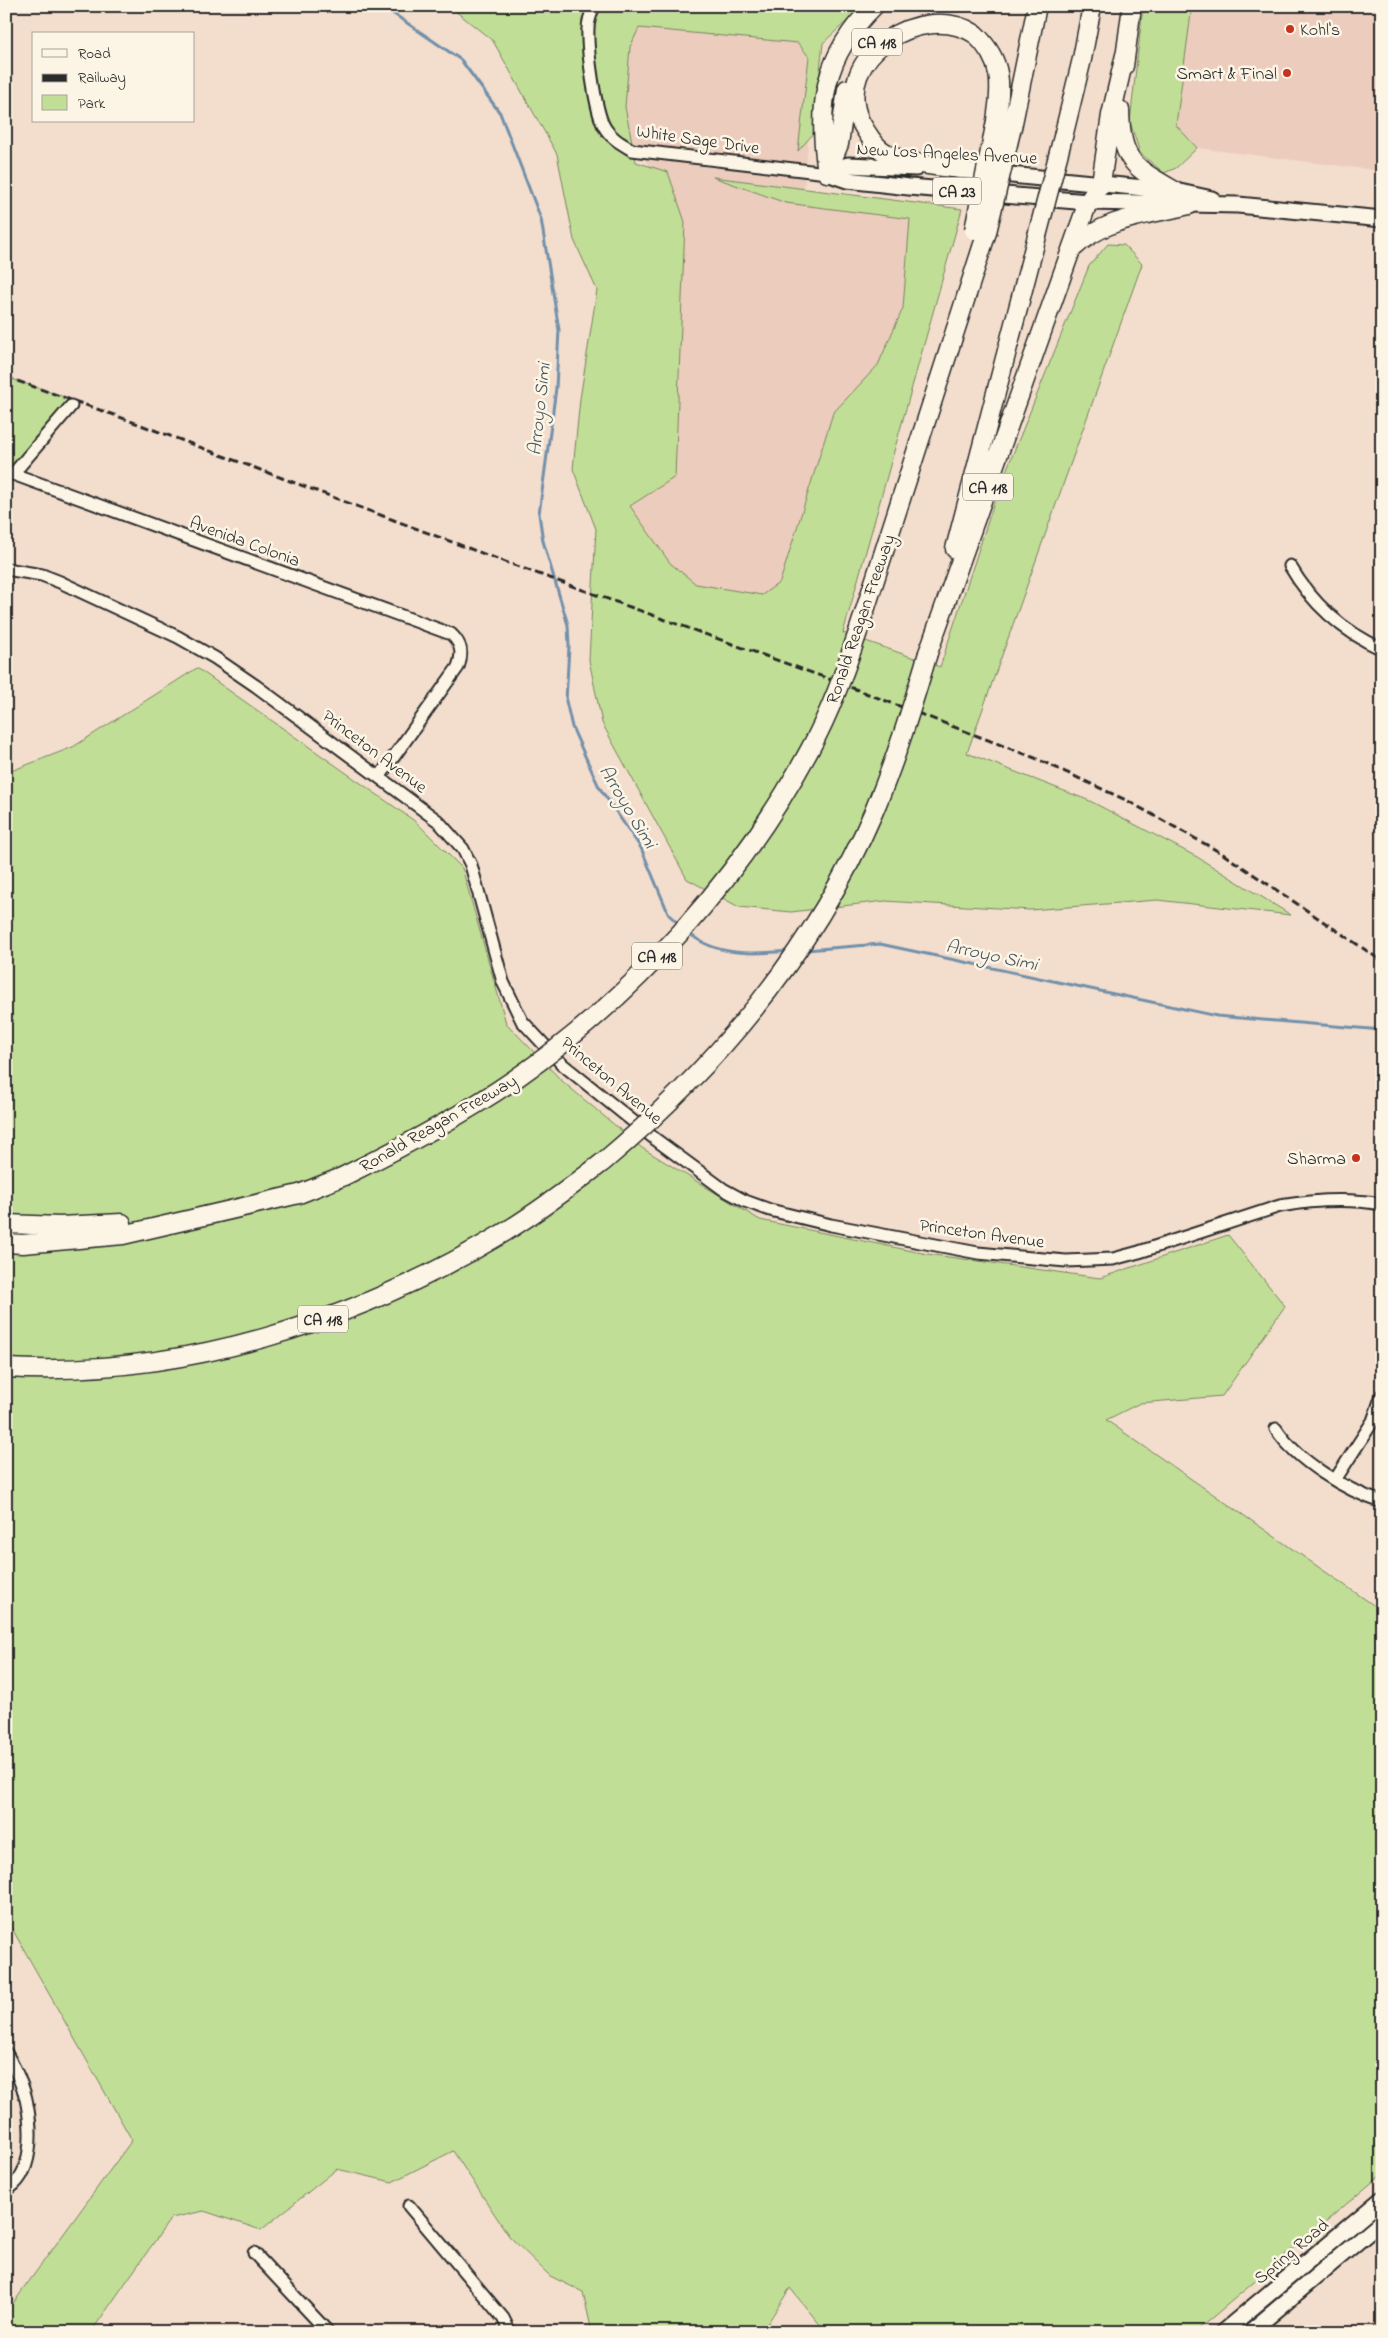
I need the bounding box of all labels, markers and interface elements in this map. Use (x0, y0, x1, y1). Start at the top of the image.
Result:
place label: Kohl's (1300, 18, 1340, 44)
marker: Kohl's (1284, 23, 1296, 35)
road number: CA 118 (852, 28, 902, 56)
legend (32, 32, 195, 122)
text: Road (78, 43, 111, 65)
place label: Smart & Final (1176, 62, 1277, 88)
text: Railway (78, 67, 126, 90)
marker: Smart & Final (1281, 67, 1293, 79)
text: Park (78, 93, 106, 115)
street label: White Sage Drive (634, 119, 762, 164)
street label: New Los Angeles Avenue (856, 137, 1039, 174)
road number: CA 23 (933, 178, 981, 205)
water label: Arroyo Simi (522, 360, 559, 457)
road number: CA 118 (963, 474, 1013, 501)
street label: Avenida Colonia (185, 511, 303, 575)
street label: Ronald Reagan Freeway (821, 531, 904, 708)
street label: Princeton Avenue (316, 704, 433, 801)
water label: Arroyo Simi (591, 761, 663, 855)
water label: Arroyo Simi (943, 934, 1041, 980)
road number: CA 118 (632, 942, 682, 969)
street label: Princeton Avenue (554, 1031, 668, 1132)
street label: Ronald Reagan Freeway (355, 1069, 523, 1181)
place label: Sharma (1287, 1147, 1346, 1173)
marker: Sharma (1350, 1152, 1362, 1164)
street label: Princeton Avenue (918, 1213, 1047, 1257)
road number: CA 118 (298, 1306, 348, 1332)
street label: Spring Road (1249, 2213, 1336, 2292)

